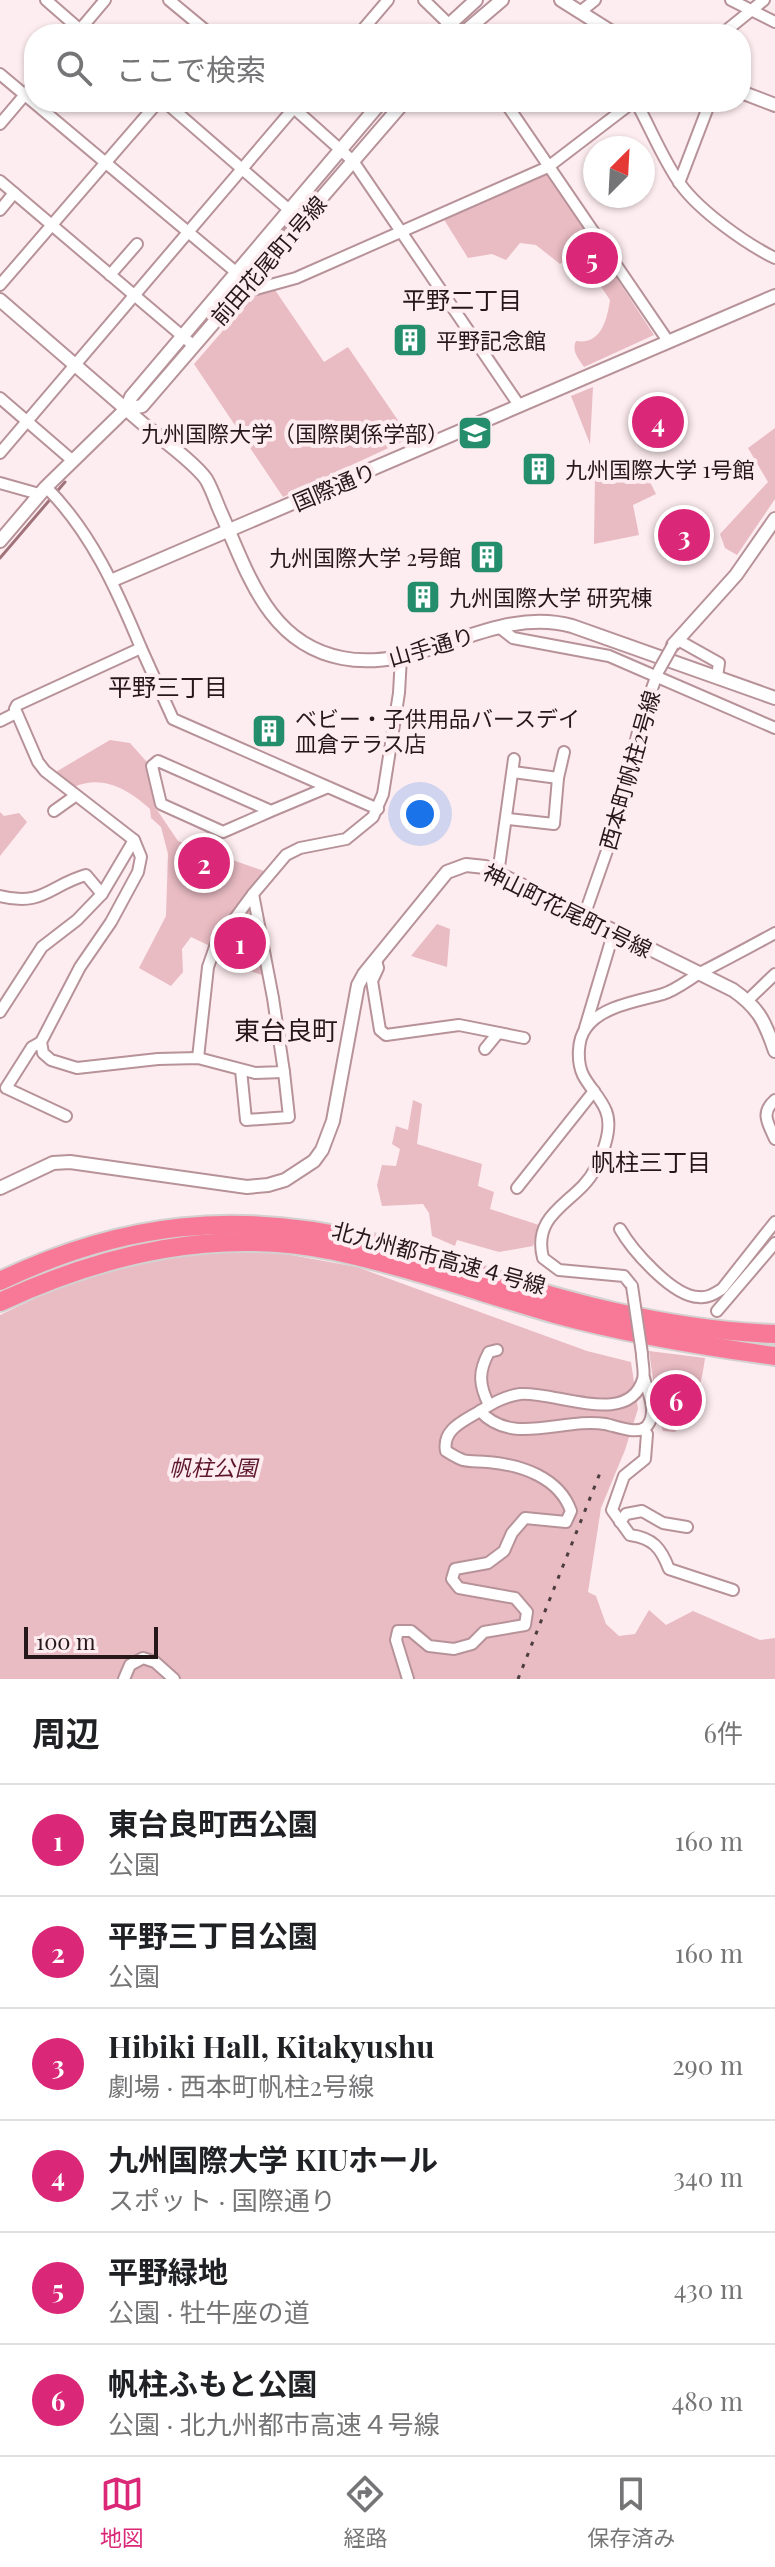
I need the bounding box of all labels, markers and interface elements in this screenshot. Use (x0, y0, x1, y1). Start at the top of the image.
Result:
search box (24, 24, 751, 112)
icon: search (52, 46, 96, 90)
text: ここで検索 (116, 49, 266, 89)
north arrow (583, 136, 655, 208)
street label: 前田花尾町1号線 (203, 189, 333, 331)
pin: 5 (566, 228, 618, 288)
district label: 平野二丁目 (402, 283, 522, 315)
building icon: 平野記念館 (391, 321, 429, 359)
place label: 平野記念館 (436, 325, 546, 355)
pin: 4 (632, 392, 684, 452)
school or university icon: 九州国際大学（国際関係学部） (456, 414, 494, 452)
place label: 九州国際大学（国際関係学部） (141, 418, 449, 448)
building icon: 九州国際大学 1号館 (520, 450, 558, 488)
place label: 九州国際大学 1号館 (565, 454, 755, 484)
street label: 国際通り (288, 455, 380, 517)
pin: 3 (658, 505, 710, 565)
building icon: 九州国際大学 2号館 (468, 538, 506, 576)
place label: 九州国際大学 2号館 (269, 542, 461, 572)
building icon: 九州国際大学 研究棟 (404, 578, 442, 616)
place label: 九州国際大学 研究棟 (449, 582, 652, 612)
street label: 山手通り (385, 619, 477, 673)
district label: 平野三丁目 (108, 670, 228, 702)
street label: 西本町帆柱2号線 (592, 687, 666, 853)
place label: ベビー・子供用品バースデイ 皿倉テラス店 (295, 703, 580, 758)
building icon: ベビー・子供用品バースデイ 皿倉テラス店 (250, 712, 288, 750)
your location (400, 794, 440, 834)
pin: 2 (178, 833, 230, 893)
street label: 神山町花尾町1号線 (479, 856, 657, 964)
pin: 1 (214, 913, 266, 973)
district label: 東台良町 (234, 1012, 338, 1047)
district label: 帆柱三丁目 (591, 1145, 711, 1177)
street label: 北九州都市高速４号線 (329, 1214, 549, 1300)
pin: 6 (650, 1370, 702, 1430)
park label: 帆柱公園 (169, 1452, 260, 1482)
scale bar (24, 1623, 158, 1659)
text: 100 m (36, 1626, 96, 1656)
text: 周辺 (32, 1709, 100, 1755)
text: 6件 (704, 1715, 743, 1750)
text: 東台良町西公園 (108, 1803, 318, 1843)
text: 1 (53, 1823, 63, 1858)
text: 160 m (675, 1823, 743, 1858)
text: 公園 (108, 1846, 160, 1881)
text: 平野三丁目公園 (108, 1915, 318, 1955)
text: 2 (51, 1935, 65, 1970)
text: 160 m (675, 1935, 743, 1970)
text: 公園 (108, 1958, 160, 1993)
text: Hibiki Hall, Kitakyushu (108, 2026, 434, 2066)
text: 3 (52, 2047, 64, 2082)
text: 290 m (672, 2047, 743, 2082)
text: 劇場 · 西本町帆柱2号線 (108, 2068, 374, 2103)
text: 九州国際大学 KIUホール (108, 2139, 438, 2179)
text: 4 (51, 2159, 65, 2194)
text: 340 m (673, 2159, 743, 2194)
text: スポット · 国際通り (108, 2182, 336, 2217)
text: 平野緑地 (108, 2251, 228, 2291)
text: 5 (52, 2271, 64, 2306)
text: 430 m (674, 2271, 743, 2306)
text: 公園 · 牡牛座の道 (108, 2294, 310, 2329)
text: 帆柱ふもと公園 (108, 2363, 317, 2403)
text: 6 (51, 2383, 65, 2418)
text: 480 m (671, 2383, 743, 2418)
text: 公園 · 北九州都市高速４号線 (108, 2406, 440, 2441)
tab: 地図 (100, 2472, 144, 2552)
tab: 経路 (343, 2472, 387, 2552)
tab: 保存済み (587, 2472, 675, 2552)

